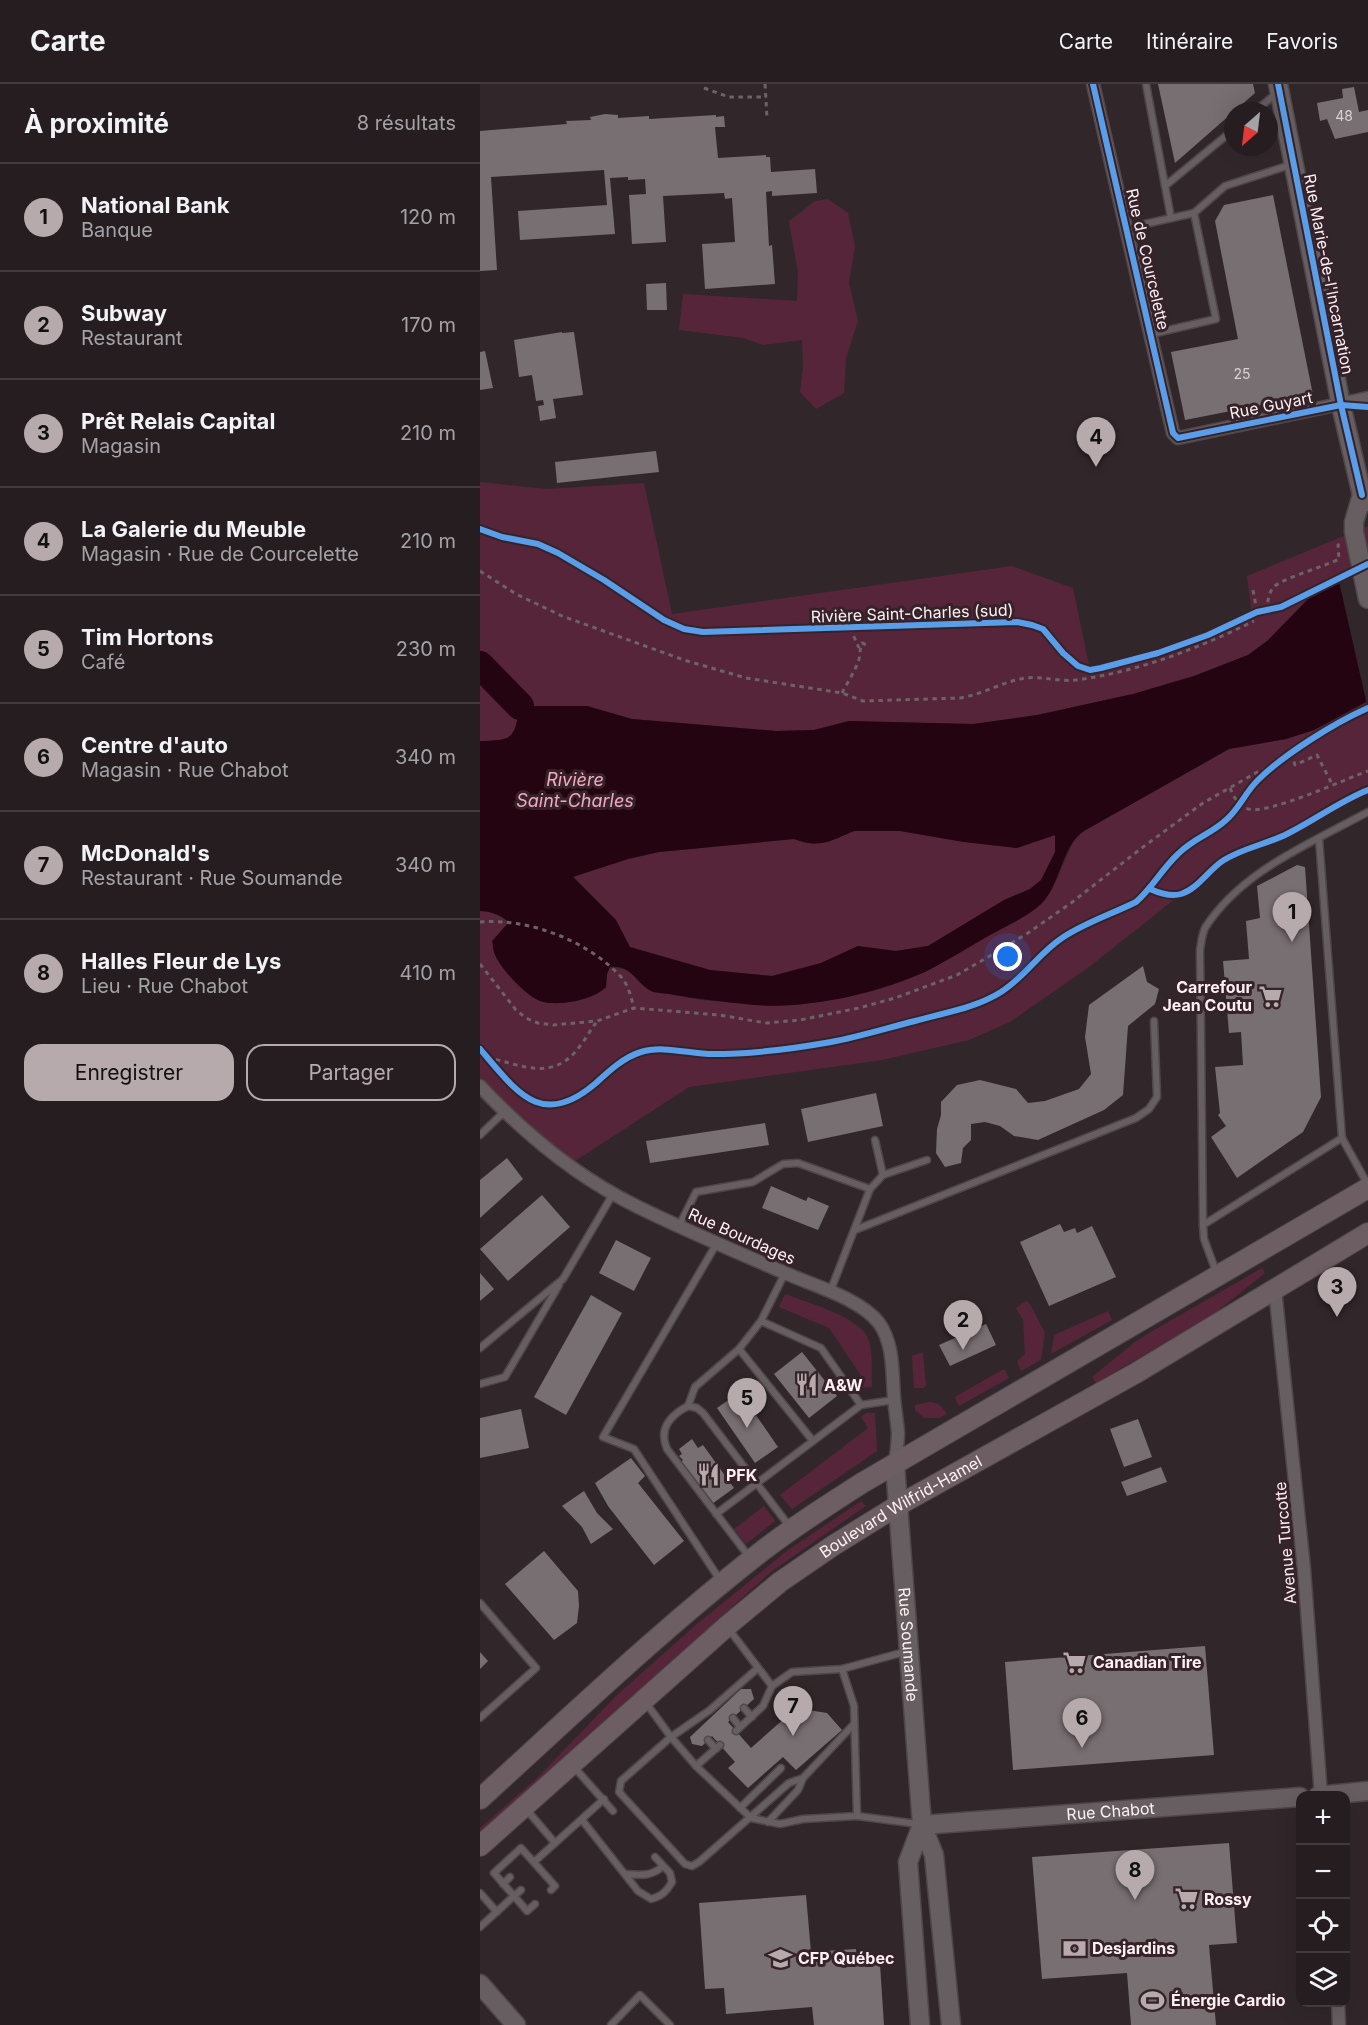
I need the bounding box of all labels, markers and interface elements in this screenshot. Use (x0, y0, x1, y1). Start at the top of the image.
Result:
text: Carte (30, 24, 106, 58)
text: Carte (1059, 29, 1113, 54)
text: Itinéraire (1146, 29, 1233, 54)
text: Favoris (1266, 29, 1338, 54)
north arrow (1224, 102, 1278, 156)
house number: 48 (1335, 107, 1353, 124)
text: À proximité (24, 108, 169, 139)
text: 8 résultats (357, 111, 456, 135)
street label: Rue Marie-de-l'Incarnation (1300, 172, 1358, 376)
street label: Rue de Courcelette (1122, 186, 1174, 332)
text: National Bank (81, 192, 229, 218)
text: 1 (39, 205, 48, 229)
text: 120 m (400, 205, 456, 229)
text: Banque (81, 218, 153, 242)
text: Subway (81, 300, 167, 326)
text: 2 (37, 313, 50, 337)
text: 170 m (401, 313, 456, 337)
text: Restaurant (81, 326, 183, 350)
house number: 25 (1233, 365, 1251, 382)
street label: Rue Guyart (1228, 387, 1314, 423)
text: Prêt Relais Capital (81, 408, 275, 434)
pin: 4 (1076, 418, 1116, 467)
text: 3 (37, 421, 50, 445)
text: 210 m (400, 421, 456, 445)
text: Magasin (81, 434, 161, 458)
text: La Galerie du Meuble (81, 516, 306, 542)
text: 4 (37, 529, 50, 553)
text: 210 m (400, 529, 456, 553)
text: Magasin · Rue de Courcelette (81, 542, 359, 566)
street label: Rivière Saint-Charles (sud) (810, 599, 1014, 627)
text: Tim Hortons (81, 624, 214, 650)
text: 5 (37, 637, 50, 661)
text: 230 m (396, 637, 456, 661)
text: Café (81, 650, 125, 674)
text: Centre d'auto (81, 732, 228, 758)
text: 6 (37, 745, 50, 769)
text: 340 m (395, 745, 456, 769)
text: Magasin · Rue Chabot (81, 758, 288, 782)
water label: Rivière Saint-Charles (516, 769, 634, 811)
text: McDonald's (81, 840, 210, 866)
text: 7 (38, 853, 49, 877)
text: 340 m (395, 853, 456, 877)
text: Restaurant · Rue Soumande (81, 866, 343, 890)
pin: 1 (1272, 892, 1312, 942)
your location (993, 942, 1022, 971)
text: Halles Fleur de Lys (81, 948, 281, 974)
text: 8 (37, 961, 50, 985)
text: 410 m (400, 961, 456, 985)
text: Lieu · Rue Chabot (81, 974, 248, 998)
place label: Carrefour Jean Coutu (1162, 977, 1252, 1015)
supermarket icon: Carrefour Jean Coutu (1257, 983, 1283, 1009)
button: Enregistrer (24, 1044, 234, 1101)
button: Partager (246, 1044, 456, 1101)
street label: Rue Bourdages (685, 1203, 799, 1269)
pin: 3 (1318, 1268, 1356, 1317)
pin: 2 (944, 1300, 982, 1350)
restaurant icon: A&W (793, 1372, 819, 1398)
place label: A&W (824, 1375, 863, 1395)
pin: 5 (728, 1378, 766, 1428)
street label: Boulevard Wilfrid-Hamel (815, 1451, 985, 1562)
restaurant icon: PFK (695, 1462, 721, 1488)
place label: PFK (726, 1465, 758, 1485)
street label: Avenue Turcotte (1270, 1481, 1300, 1605)
street label: Rue Soumande (894, 1587, 923, 1702)
supermarket icon: Canadian Tire (1062, 1649, 1088, 1675)
place label: Canadian Tire (1093, 1652, 1202, 1672)
pin: 7 (774, 1686, 812, 1736)
pin: 6 (1062, 1698, 1102, 1748)
map controls (1296, 1791, 1350, 2007)
button: + (1296, 1791, 1350, 1845)
street label: Rue Chabot (1066, 1798, 1155, 1824)
button: − (1296, 1845, 1350, 1899)
pin: 8 (1116, 1850, 1154, 1900)
supermarket icon: Rossy (1173, 1886, 1199, 1912)
place label: Rossy (1204, 1889, 1252, 1909)
button: locate (1296, 1899, 1350, 1953)
bank icon: Desjardins (1061, 1935, 1087, 1961)
place label: Desjardins (1092, 1938, 1175, 1958)
school or university icon: CFP Québec (767, 1945, 793, 1971)
place label: CFP Québec (798, 1948, 894, 1968)
button: layers (1296, 1953, 1350, 2007)
sports icon: Énergie Cardio (1140, 1987, 1166, 2013)
place label: Énergie Cardio (1171, 1990, 1286, 2010)

